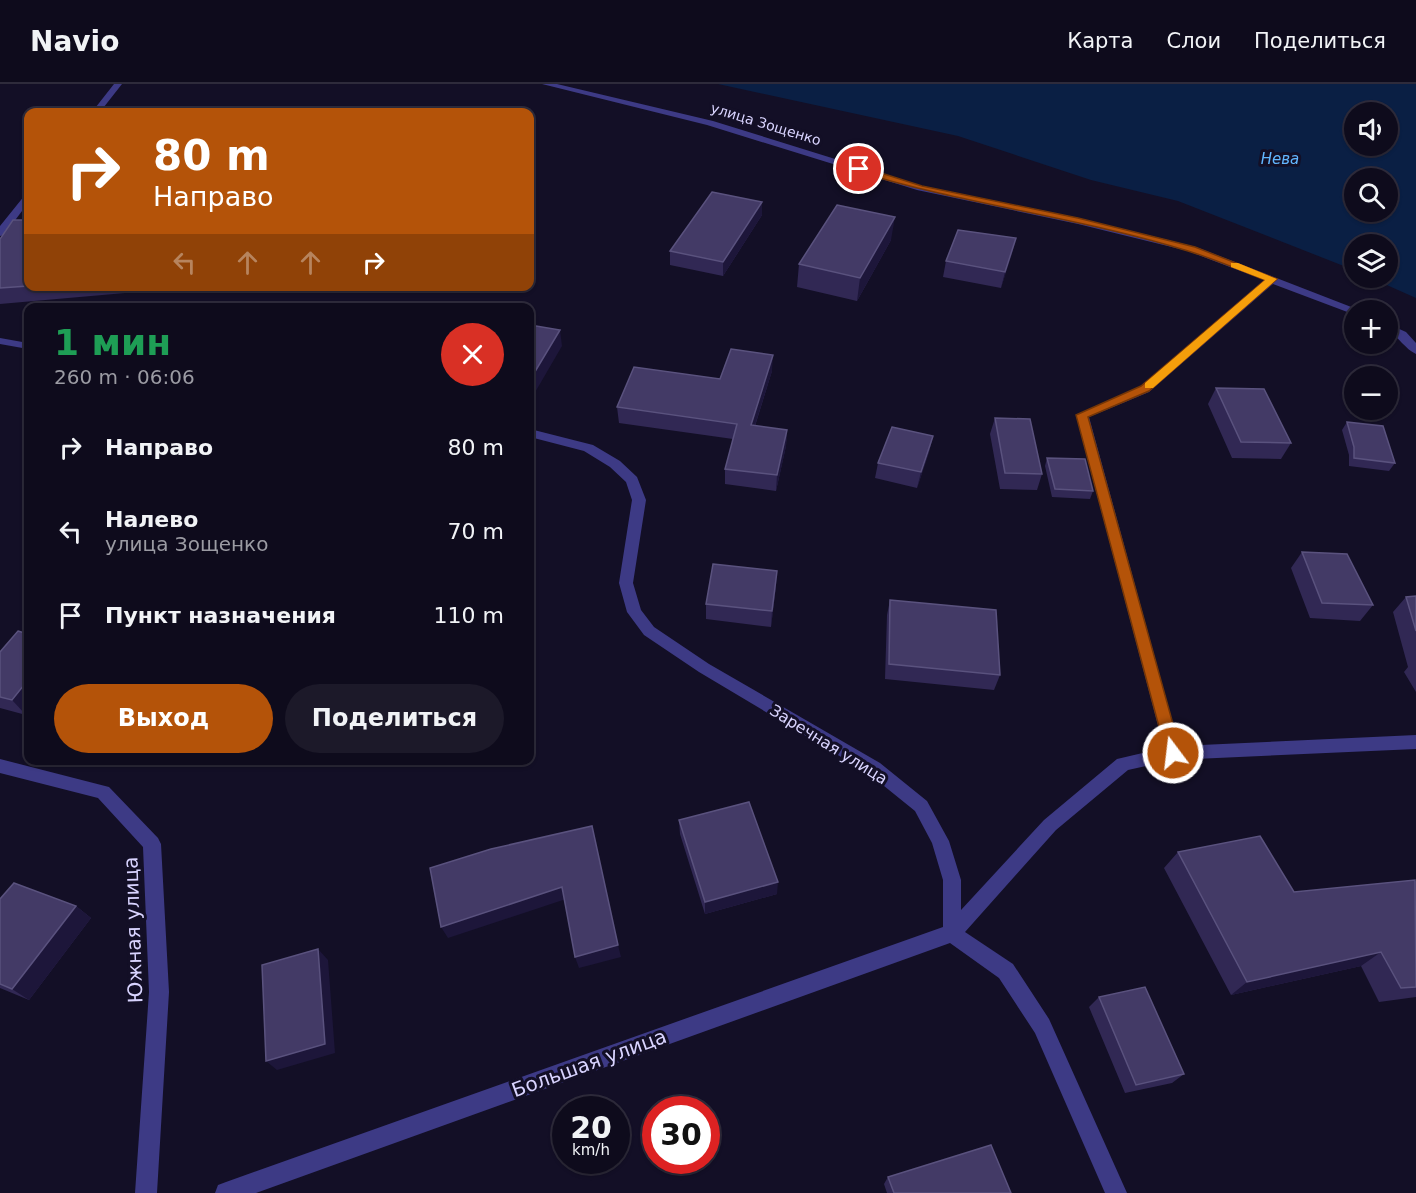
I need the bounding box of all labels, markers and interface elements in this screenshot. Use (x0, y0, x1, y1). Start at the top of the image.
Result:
text: Navio (30, 25, 119, 58)
text: Карта (1067, 29, 1133, 53)
text: Слои (1166, 29, 1221, 53)
text: Поделиться (1254, 29, 1386, 53)
street label: улица Зощенко (709, 100, 823, 148)
map controls (1344, 102, 1398, 420)
button: sound (1344, 102, 1398, 156)
text: 80 m (153, 131, 270, 180)
icon: right (54, 132, 132, 210)
pin (833, 143, 884, 194)
water label: Нева (1261, 150, 1299, 168)
icon: arrive (842, 152, 875, 185)
button: search (1344, 168, 1398, 222)
text: Направо (153, 181, 274, 212)
button: layers (1344, 234, 1398, 288)
icon: left (168, 246, 201, 279)
icon: ahead (231, 246, 264, 279)
icon: ahead (294, 246, 327, 279)
icon: right (357, 246, 390, 279)
button: + (1344, 300, 1398, 354)
text: 1 мин (54, 322, 171, 363)
button: close (441, 323, 504, 386)
text: 260 m · 06:06 (54, 365, 195, 389)
button: − (1344, 366, 1398, 420)
icon: right (54, 431, 87, 464)
text: Направо (105, 435, 213, 460)
text: 80 m (448, 435, 504, 460)
text: Налево (105, 507, 198, 532)
icon: left (54, 515, 87, 548)
text: 70 m (448, 519, 504, 544)
text: улица Зощенко (105, 532, 268, 556)
icon: arrive (54, 599, 87, 632)
text: Пункт назначения (105, 603, 336, 628)
text: 110 m (434, 603, 504, 628)
button: Выход (54, 684, 273, 753)
button: Поделиться (285, 684, 504, 753)
street label: Заречная улица (766, 701, 891, 788)
position arrow (1141, 721, 1205, 785)
street label: Южная улица (118, 856, 148, 1004)
street label: Большая улица (508, 1024, 670, 1102)
speed limit sign: 30 (642, 1096, 720, 1174)
text: 20 (570, 1110, 612, 1145)
text: km/h (572, 1141, 610, 1159)

